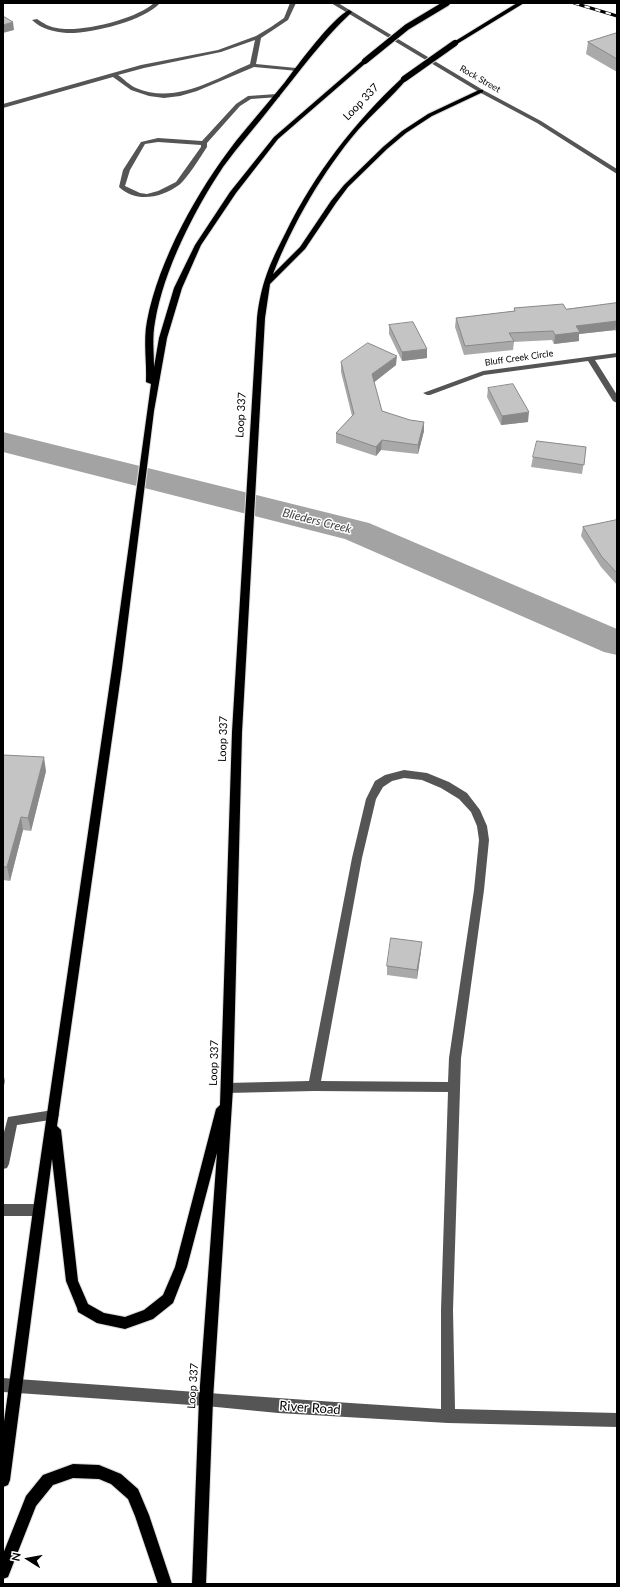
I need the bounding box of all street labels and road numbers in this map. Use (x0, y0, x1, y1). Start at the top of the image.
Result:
street label: Rock Street (458, 63, 502, 95)
street label: Loop 337 (340, 81, 382, 123)
street label: Bluff Creek Circle (484, 348, 554, 368)
street label: Loop 337 (233, 392, 249, 438)
street label: Loop 337 (216, 716, 230, 762)
street label: Loop 337 (207, 1040, 221, 1086)
street label: Loop 337 (185, 1363, 201, 1409)
street label: River Road (279, 1398, 341, 1418)

